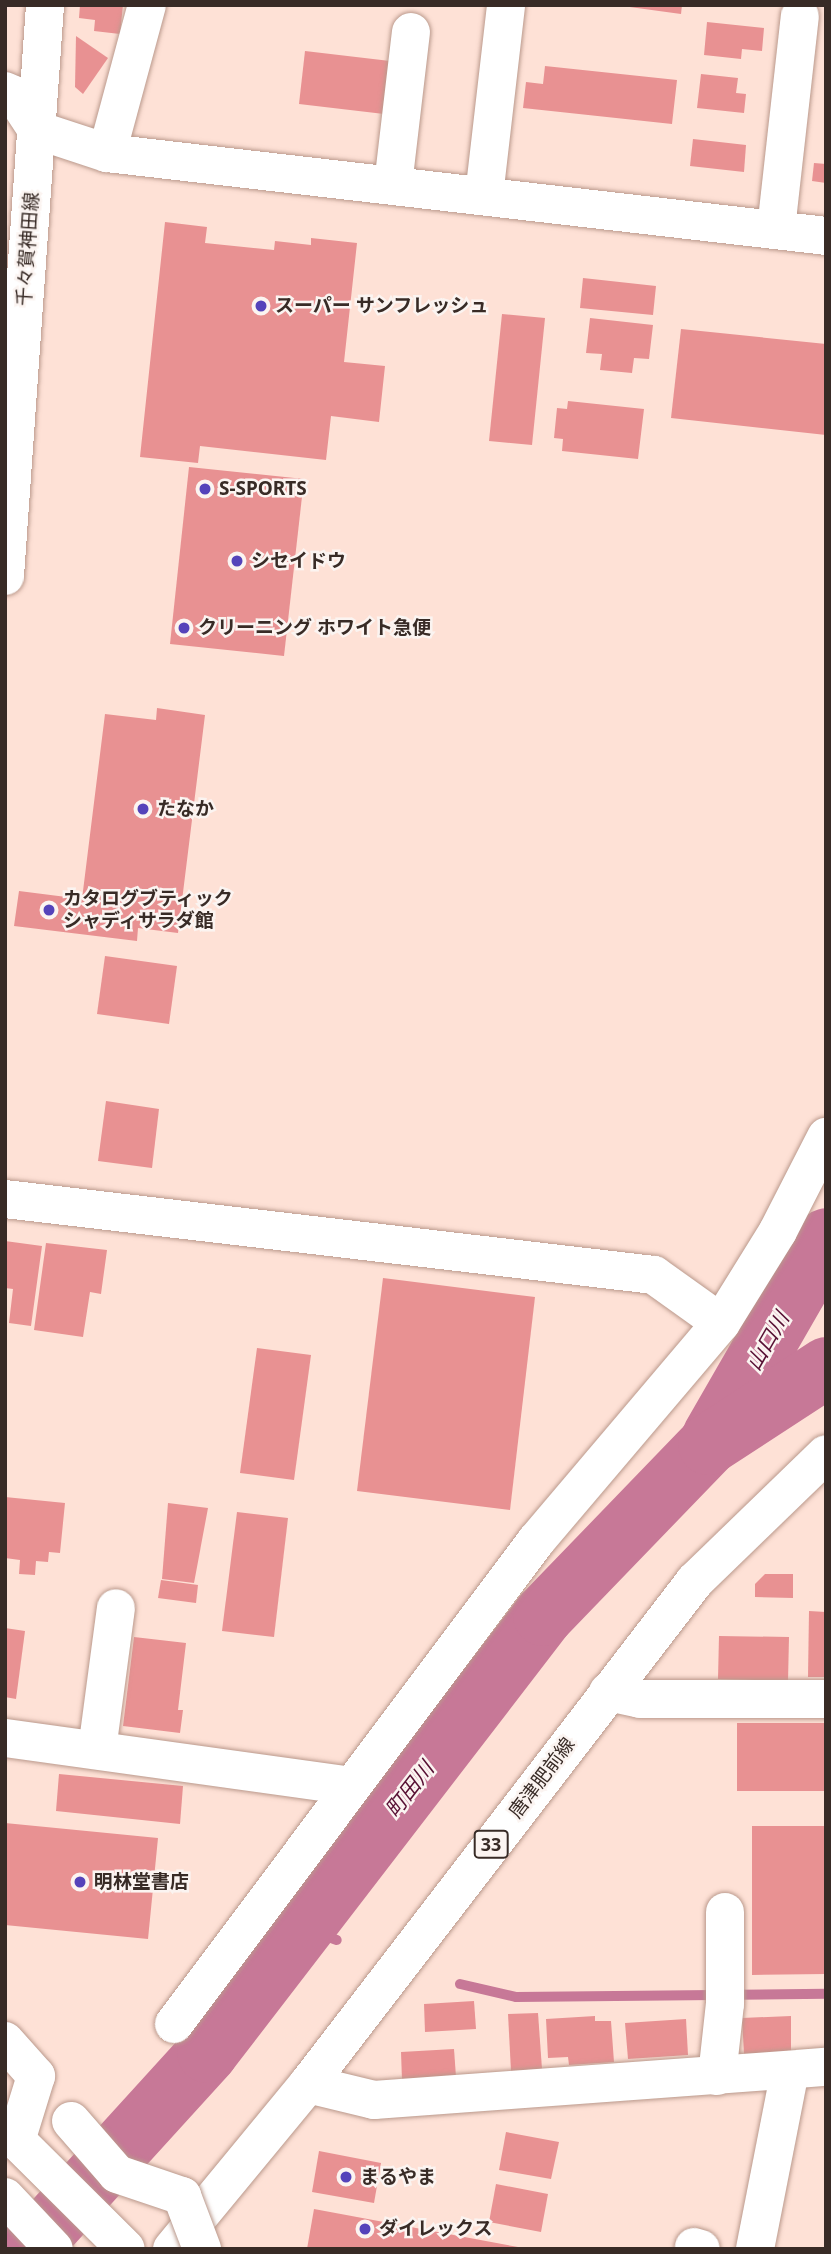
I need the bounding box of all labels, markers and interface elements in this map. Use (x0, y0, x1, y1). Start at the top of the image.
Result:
street label: 千々賀神田線 (13, 191, 43, 307)
place label: スーパー サンフレッシュ (275, 295, 489, 317)
marker: スーパー サンフレッシュ (253, 298, 269, 314)
place label: S-SPORTS (219, 478, 307, 500)
marker: S-SPORTS (197, 481, 213, 497)
place label: シセイドウ (251, 550, 346, 572)
marker: シセイドウ (229, 553, 245, 569)
place label: クリーニング ホワイト急便 (198, 617, 431, 639)
marker: クリーニング ホワイト急便 (176, 620, 192, 636)
place label: たなか (157, 798, 214, 820)
marker: たなか (135, 801, 151, 817)
place label: カタログブティック シャディサラダ館 (63, 888, 234, 932)
marker: カタログブティック シャディサラダ館 (41, 902, 57, 918)
water label: 山口川 (740, 1307, 794, 1375)
street label: 唐津肥前線 (504, 1733, 580, 1823)
water label: 町田川 (380, 1756, 438, 1822)
road number: 33 (474, 1830, 508, 1858)
place label: 明林堂書店 (94, 1871, 189, 1893)
marker: 明林堂書店 (72, 1874, 88, 1890)
place label: まるやま (360, 2166, 436, 2188)
marker: まるやま (338, 2169, 354, 2185)
place label: ダイレックス (379, 2218, 493, 2240)
marker: ダイレックス (357, 2221, 373, 2237)

